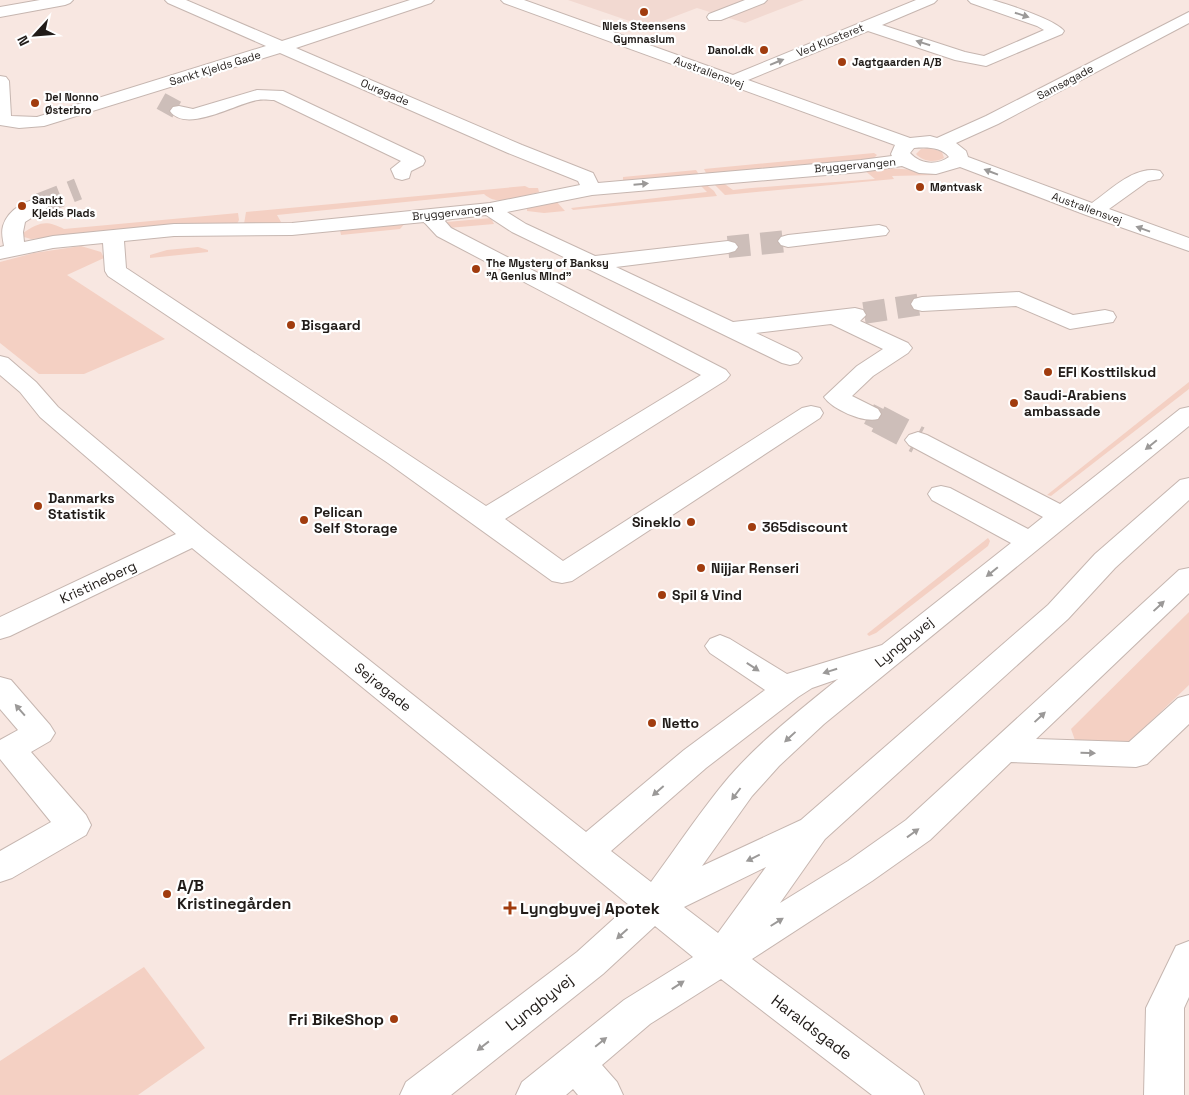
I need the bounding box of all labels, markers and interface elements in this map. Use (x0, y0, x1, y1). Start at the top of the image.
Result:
marker: Niels Steensens Gymnasium (638, 6, 650, 18)
north arrow (10, 10, 60, 60)
one-way arrow (1015, 12, 1030, 20)
place label: Niels Steensens Gymnasium (602, 19, 686, 46)
street label: Ved Klosteret (794, 20, 866, 60)
text: N (13, 33, 33, 49)
one-way arrow (915, 39, 930, 47)
place label: Danoi.dk (707, 43, 755, 57)
marker: Danoi.dk (758, 44, 770, 56)
street label: Sankt Kjelds Gade (168, 47, 262, 89)
street label: Australiensvej (672, 53, 746, 91)
place label: Jagtgaarden A/B (852, 55, 942, 69)
marker: Jagtgaarden A/B (836, 56, 848, 68)
one-way arrow (770, 58, 785, 66)
street label: Samsøgade (1034, 61, 1096, 103)
street label: Ourøgade (358, 75, 412, 109)
place label: Del Nonno Østerbro (45, 90, 99, 117)
marker: Del Nonno Østerbro (29, 97, 41, 109)
street label: Bryggervangen (814, 154, 896, 176)
one-way arrow (983, 168, 998, 176)
one-way arrow (633, 180, 649, 188)
place label: Møntvask (930, 180, 983, 194)
marker: Møntvask (914, 181, 926, 193)
street label: Australiensvej (1050, 189, 1124, 227)
place label: Sankt Kjelds Plads (32, 193, 96, 220)
marker: Sankt Kjelds Plads (16, 200, 28, 212)
street label: Bryggervangen (411, 201, 495, 223)
one-way arrow (1135, 225, 1150, 233)
place label: The Mystery of Banksy "A Genius Mind" (486, 256, 609, 283)
marker: The Mystery of Banksy "A Genius Mind" (470, 263, 482, 275)
place label: Bisgaard (301, 316, 361, 334)
marker: Bisgaard (285, 319, 297, 331)
place label: EFI Kosttilskud (1058, 363, 1156, 381)
marker: EFI Kosttilskud (1042, 366, 1054, 378)
place label: Saudi-Arabiens ambassade (1024, 386, 1127, 420)
marker: Saudi-Arabiens ambassade (1008, 397, 1020, 409)
one-way arrow (1145, 439, 1158, 450)
place label: Danmarks Statistik (48, 489, 115, 523)
marker: Danmarks Statistik (32, 500, 44, 512)
place label: Pelican Self Storage (314, 503, 397, 537)
place label: Sineklo (632, 513, 681, 531)
marker: Pelican Self Storage (298, 514, 310, 526)
marker: Sineklo (685, 516, 697, 528)
place label: 365discount (762, 518, 848, 536)
marker: 365discount (746, 521, 758, 533)
street label: Kristineberg (57, 556, 139, 608)
place label: Nijjar Renseri (711, 559, 799, 577)
marker: Nijjar Renseri (695, 562, 707, 574)
one-way arrow (985, 567, 998, 578)
place label: Spil & Vind (672, 586, 742, 604)
marker: Spil & Vind (656, 589, 668, 601)
one-way arrow (1152, 600, 1164, 612)
street label: Lyngbyvej (871, 613, 937, 671)
street label: Sejrøgade (351, 659, 415, 715)
one-way arrow (747, 663, 760, 672)
one-way arrow (823, 667, 838, 675)
one-way arrow (14, 704, 25, 717)
one-way arrow (1034, 711, 1046, 723)
place label: Netto (662, 714, 699, 732)
marker: Netto (646, 717, 658, 729)
one-way arrow (785, 731, 797, 743)
one-way arrow (1080, 749, 1096, 757)
one-way arrow (651, 785, 664, 796)
one-way arrow (731, 787, 741, 801)
one-way arrow (906, 828, 920, 838)
one-way arrow (746, 854, 760, 862)
place label: A/B Kristinegården (177, 875, 291, 914)
marker: A/B Kristinegården (161, 888, 173, 900)
place label: Lyngbyvej Apotek (520, 898, 660, 919)
marker: Lyngbyvej Apotek (504, 902, 516, 914)
one-way arrow (771, 918, 784, 927)
one-way arrow (617, 928, 629, 940)
street label: Lyngbyvej (501, 969, 577, 1035)
one-way arrow (672, 981, 685, 990)
street label: Haraldsgade (767, 990, 856, 1065)
place label: Fri BikeShop (289, 1009, 384, 1030)
marker: Fri BikeShop (388, 1013, 400, 1025)
one-way arrow (594, 1036, 607, 1047)
one-way arrow (476, 1041, 489, 1052)

